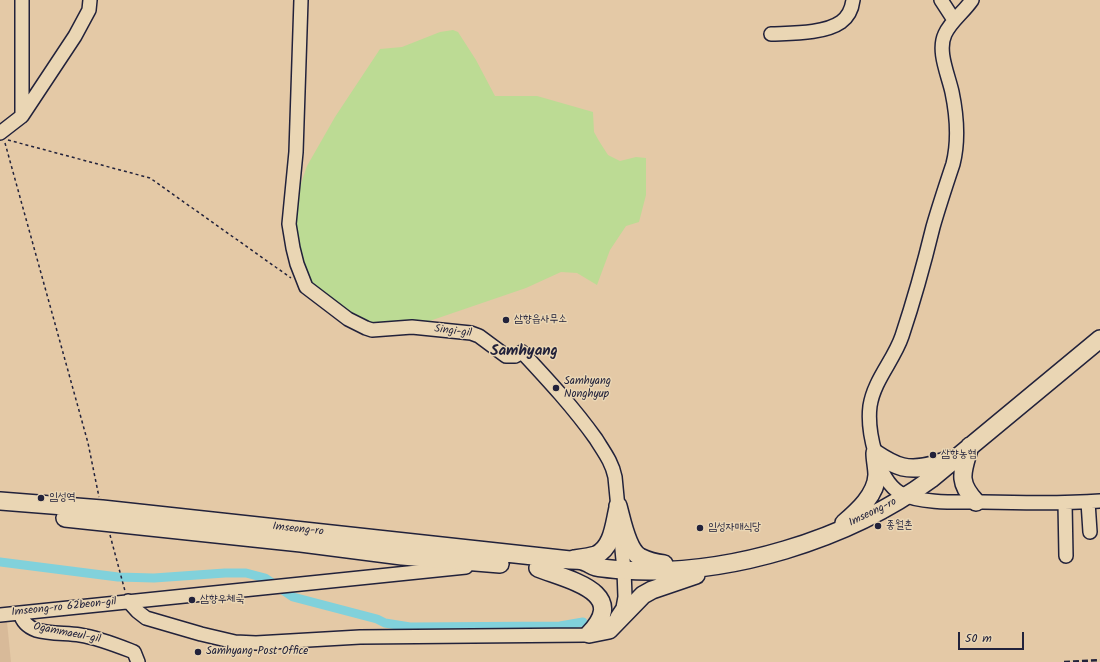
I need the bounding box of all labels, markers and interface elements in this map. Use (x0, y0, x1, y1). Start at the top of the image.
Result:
place label: 삼향읍사무소 (514, 313, 567, 327)
marker: 삼향읍사무소 (501, 315, 511, 325)
street label: Singi-gil (433, 323, 473, 341)
district label: Samhyang (490, 343, 558, 361)
place label: Samhyang Nonghyup (564, 375, 611, 401)
marker: Samhyang Nonghyup (551, 383, 561, 393)
place label: 삼향농협 (941, 448, 976, 462)
marker: 삼향농협 (928, 450, 938, 460)
place label: 임성역 (49, 491, 76, 505)
marker: 임성역 (36, 493, 46, 503)
street label: Imseong-ro (847, 496, 899, 530)
place label: 종월촌 (886, 519, 913, 533)
street label: Imseong-ro (272, 521, 324, 539)
place label: 임성자매식당 (708, 521, 761, 535)
marker: 종월촌 (873, 521, 883, 531)
marker: 임성자매식당 (695, 523, 705, 533)
place label: 삼향우체국 (200, 593, 244, 607)
marker: 삼향우체국 (187, 595, 197, 605)
street label: Imseong-ro 62beon-gil (11, 596, 117, 620)
street label: Ogammaeul-gil (32, 621, 102, 647)
scale bar (960, 624, 1026, 650)
text: 50 m (965, 629, 992, 648)
place label: Samhyang Post Office (206, 645, 308, 659)
marker: Samhyang Post Office (193, 647, 203, 657)

